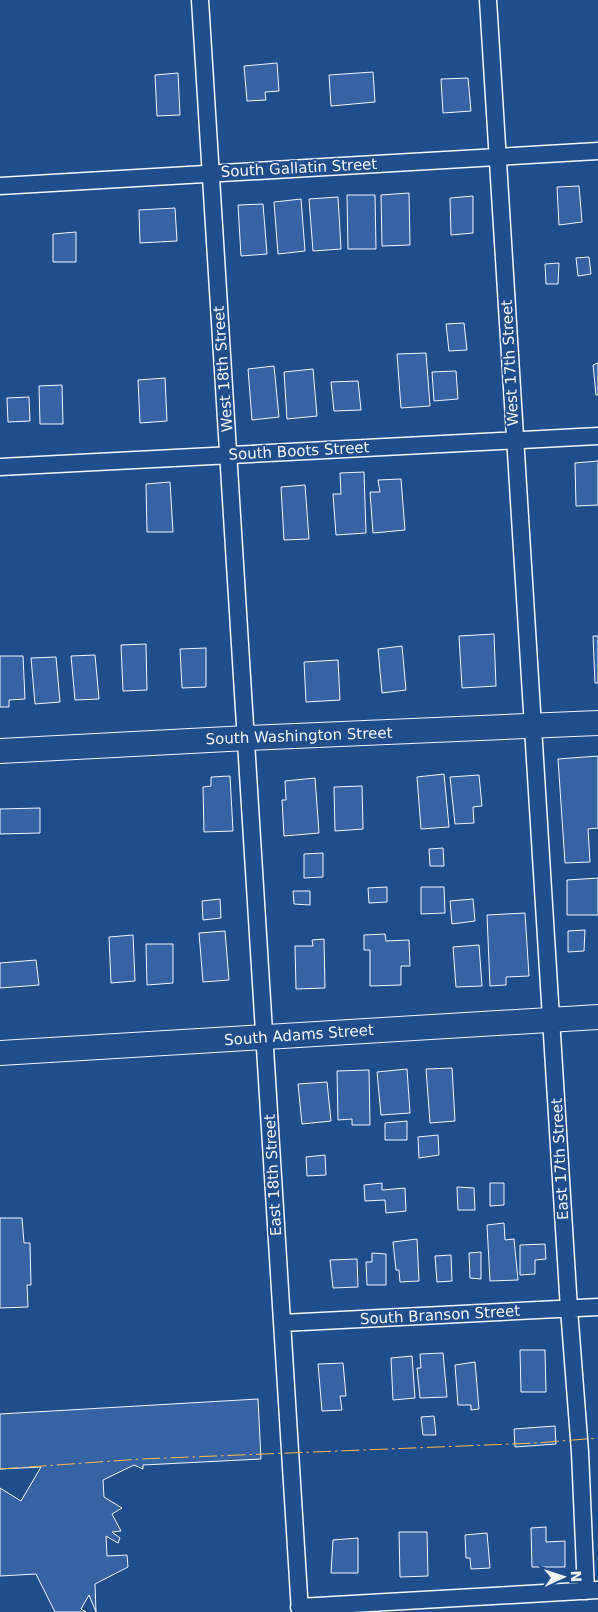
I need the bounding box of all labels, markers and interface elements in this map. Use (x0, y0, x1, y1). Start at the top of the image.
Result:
street label: South Gallatin Street (220, 155, 378, 181)
street label: West 17th Street (498, 299, 522, 427)
street label: West 18th Street (210, 305, 236, 433)
street label: South Boots Street (228, 438, 370, 464)
street label: South Washington Street (205, 724, 393, 748)
street label: South Adams Street (224, 1021, 374, 1049)
street label: East 17th Street (548, 1098, 572, 1220)
street label: East 18th Street (261, 1114, 285, 1236)
street label: South Branson Street (359, 1302, 521, 1328)
north arrow (538, 1552, 588, 1602)
text: N (568, 1570, 584, 1583)

